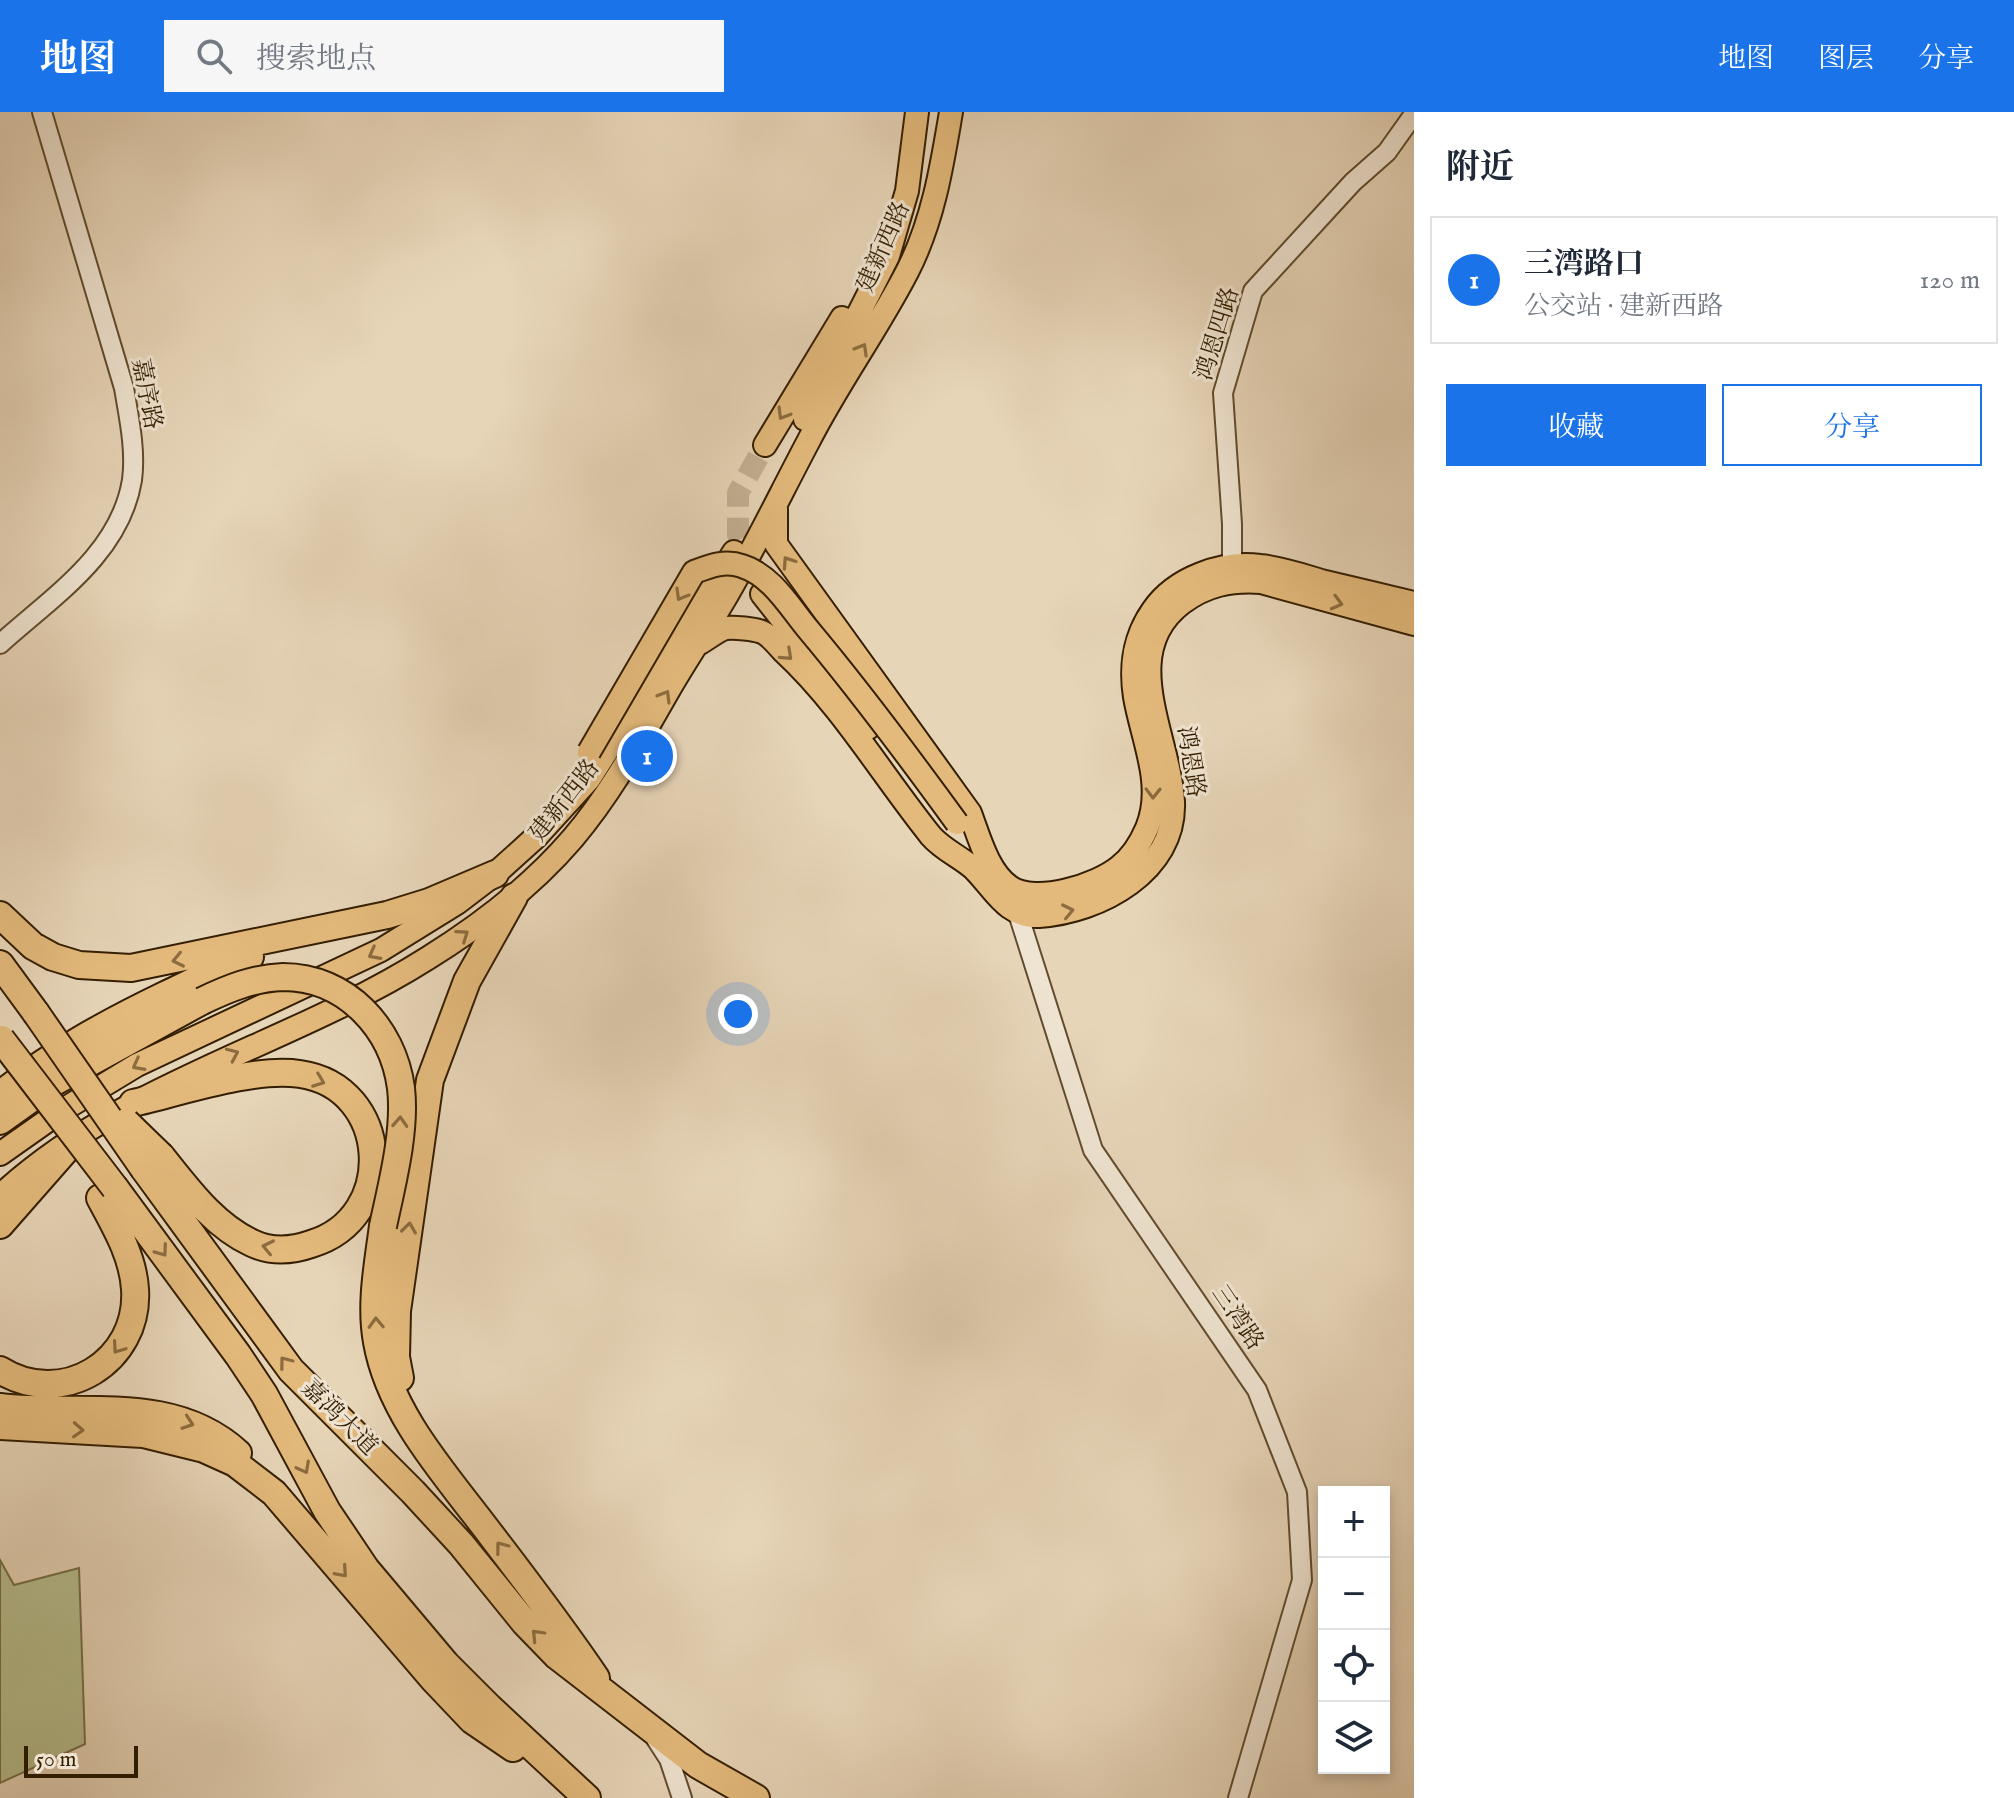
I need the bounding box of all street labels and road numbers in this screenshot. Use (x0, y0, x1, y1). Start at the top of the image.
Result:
street label: 建新西路 (850, 197, 918, 297)
street label: 鸿恩四路 (1189, 284, 1247, 384)
street label: 嘉序路 (124, 356, 168, 432)
street label: 鸿恩路 (1169, 724, 1211, 800)
street label: 建新西路 (523, 754, 607, 848)
street label: 三湾路 (1204, 1279, 1270, 1357)
street label: 嘉鸿大道 (294, 1373, 384, 1463)

